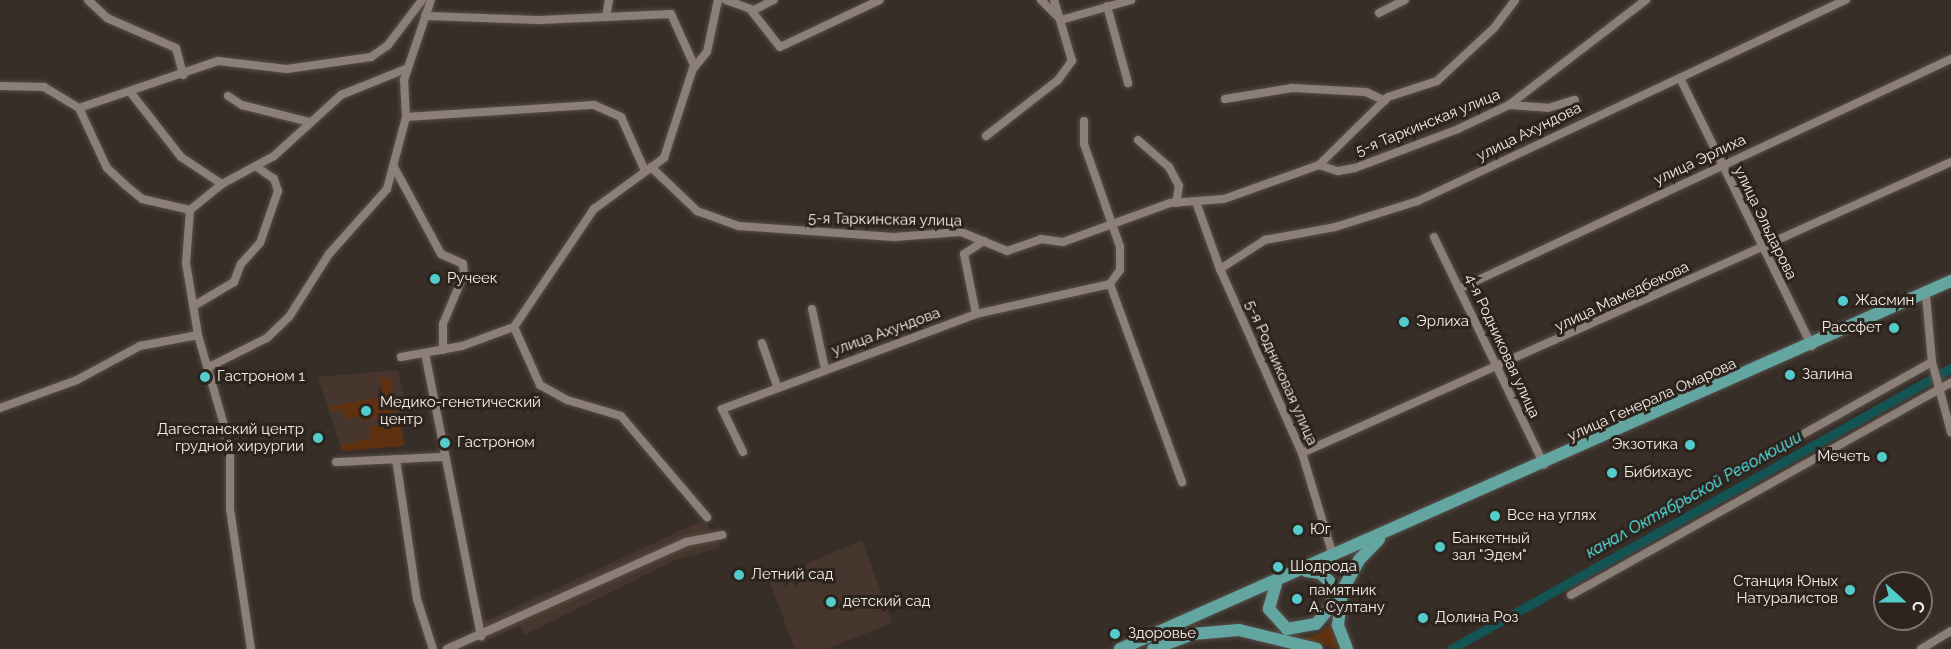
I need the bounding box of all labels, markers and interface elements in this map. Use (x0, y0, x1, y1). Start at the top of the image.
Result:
street label: 5-я Таркинская улица (1353, 86, 1503, 160)
street label: улица Ахундова (1474, 99, 1584, 165)
street label: улица Эрлиха (1651, 131, 1749, 189)
street label: улица Эльдарова (1730, 163, 1800, 283)
street label: 5-я Таркинская улица (807, 210, 963, 230)
street label: улица Мамедбекова (1552, 258, 1692, 336)
place label: Ручеек (447, 270, 498, 288)
street label: 4-я Родниковая улица (1461, 271, 1543, 421)
marker: Ручеек (428, 272, 442, 286)
place label: Жасмин (1855, 292, 1914, 310)
marker: Жасмин (1836, 294, 1850, 308)
street label: 5-я Родниковая улица (1241, 298, 1321, 448)
street label: улица Ахундова (829, 304, 943, 360)
place label: Эрлиха (1416, 313, 1469, 331)
marker: Эрлиха (1397, 315, 1411, 329)
place label: Рассфет (1822, 319, 1882, 337)
marker: Рассфет (1887, 321, 1901, 335)
street label: улица Генерала Омарова (1565, 355, 1739, 445)
place label: Залина (1802, 366, 1853, 384)
place label: Гастроном 1 (217, 368, 305, 386)
marker: Залина (1783, 368, 1797, 382)
marker: Гастроном 1 (198, 370, 212, 384)
place label: Медико-генетический центр (380, 393, 541, 428)
marker: Медико-генетический центр (357, 402, 375, 420)
place label: Дагестанский центр грудной хирургии (157, 420, 304, 455)
water label: канал Октябрьской Революции (1583, 427, 1805, 563)
marker: Дагестанский центр грудной хирургии (309, 429, 327, 447)
place label: Гастроном (457, 434, 535, 452)
marker: Гастроном (438, 436, 452, 450)
place label: Экзотика (1612, 436, 1678, 454)
marker: Экзотика (1683, 438, 1697, 452)
place label: Мечеть (1817, 448, 1870, 466)
marker: Мечеть (1875, 450, 1889, 464)
place label: Бибихаус (1624, 464, 1692, 482)
marker: Бибихаус (1605, 466, 1619, 480)
place label: Все на углях (1507, 507, 1597, 525)
marker: Все на углях (1488, 509, 1502, 523)
place label: Юг (1310, 521, 1331, 539)
marker: Юг (1291, 523, 1305, 537)
place label: Банкетный зал "Эдем" (1452, 529, 1530, 564)
marker: Банкетный зал "Эдем" (1433, 540, 1447, 554)
place label: Шодрода (1290, 558, 1357, 576)
marker: Шодрода (1271, 560, 1285, 574)
place label: Летний сад (751, 566, 833, 584)
marker: Летний сад (732, 568, 746, 582)
north arrow (1873, 571, 1933, 631)
place label: Станция Юных Натуралистов (1733, 572, 1838, 607)
place label: памятник А. Султану (1309, 581, 1385, 616)
marker: Станция Юных Натуралистов (1843, 583, 1857, 597)
marker: памятник А. Султану (1290, 592, 1304, 606)
place label: детский сад (843, 593, 930, 611)
marker: детский сад (824, 595, 838, 609)
text: С (1908, 598, 1929, 615)
place label: Долина Роз (1435, 609, 1519, 627)
marker: Долина Роз (1416, 611, 1430, 625)
marker: Здоровье (1106, 625, 1124, 643)
place label: Здоровье (1128, 625, 1196, 643)

